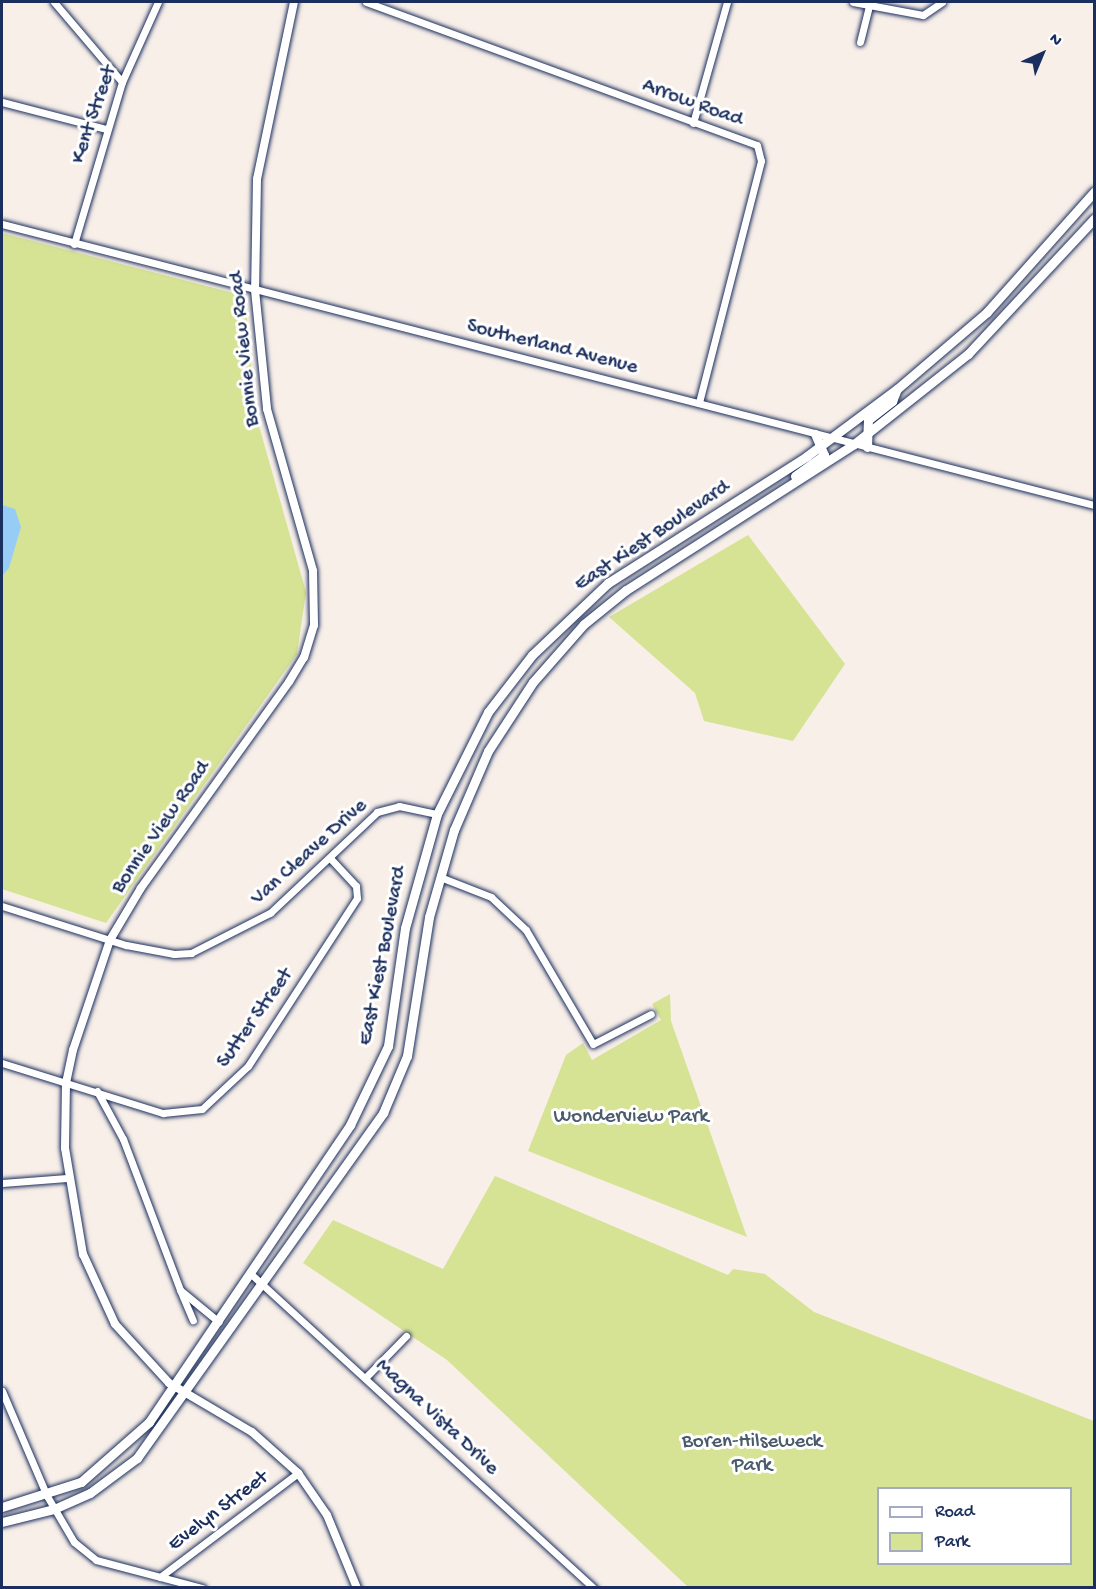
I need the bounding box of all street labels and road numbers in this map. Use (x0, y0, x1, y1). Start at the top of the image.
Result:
street label: Kent Street (66, 63, 124, 167)
street label: Arrow Road (638, 74, 746, 134)
street label: Bonnie View Road (225, 270, 267, 428)
street label: Southerland Avenue (464, 315, 640, 381)
street label: East Kiest Boulevard (571, 476, 735, 598)
street label: Bonnie View Road (107, 757, 217, 899)
street label: Van Cleave Drive (247, 794, 373, 912)
street label: East Kiest Boulevard (354, 864, 414, 1048)
street label: Sutter Street (212, 964, 300, 1074)
street label: Magna Vista Drive (369, 1354, 503, 1482)
street label: Evelyn Street (164, 1466, 274, 1558)

